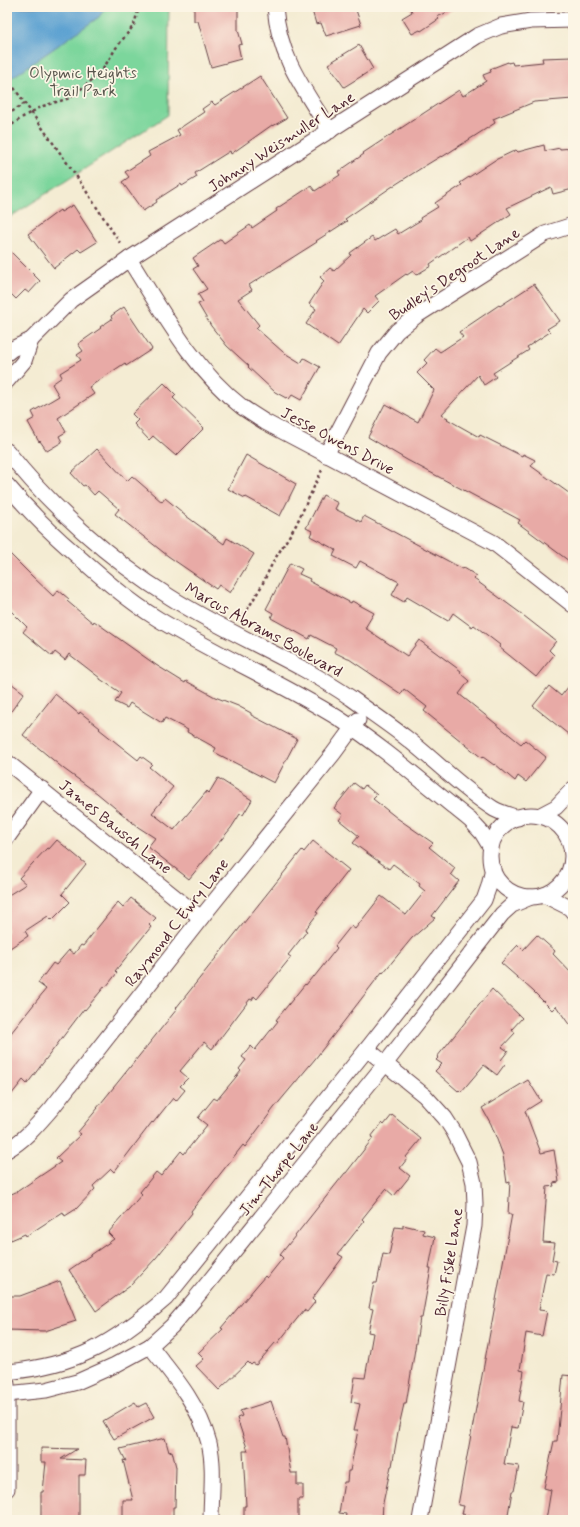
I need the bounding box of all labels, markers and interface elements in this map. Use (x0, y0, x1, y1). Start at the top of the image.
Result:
park label: Olypmic Heights Trail Park (29, 63, 137, 102)
street label: Johnny Weismuller Lane (205, 87, 359, 198)
street label: Budley's Degroot Lane (385, 222, 525, 327)
street label: Jesse Owens Drive (277, 403, 398, 480)
street label: Marcus Abrams Boulevard (181, 578, 346, 682)
street label: James Bausch Lane (54, 775, 176, 879)
street label: Raymond C Ewry Lane (120, 854, 234, 992)
street label: Jim Thorpe Lane (235, 1117, 324, 1221)
street label: Billy Fiske Lane (431, 1206, 468, 1318)

